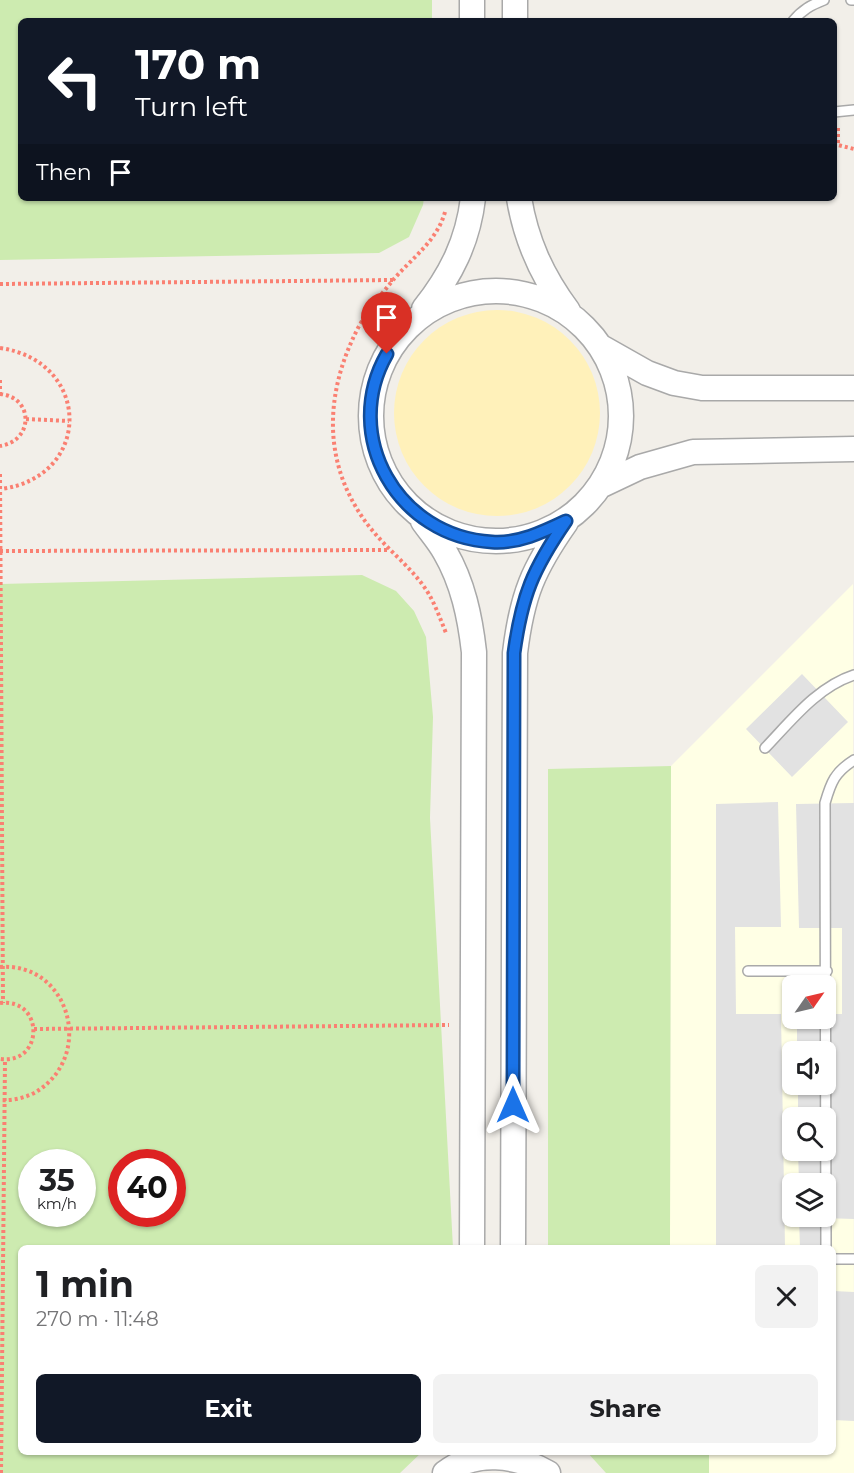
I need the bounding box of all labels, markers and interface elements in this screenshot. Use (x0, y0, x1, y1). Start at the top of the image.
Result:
text: 170 m (135, 38, 261, 90)
icon: left (36, 42, 114, 120)
text: Turn left (135, 90, 248, 123)
icon: arrive (104, 156, 137, 189)
text: Then (36, 159, 92, 186)
pin (361, 292, 412, 354)
icon: arrive (370, 301, 403, 334)
north arrow (782, 975, 836, 1029)
map controls (782, 975, 836, 1227)
button: sound (782, 1041, 836, 1095)
position arrow (481, 1073, 545, 1137)
button: search (782, 1107, 836, 1161)
speed limit sign: 40 (108, 1149, 186, 1227)
text: 35 (39, 1162, 75, 1199)
button: layers (782, 1173, 836, 1227)
text: km/h (37, 1194, 77, 1213)
text: 1 min (36, 1262, 134, 1306)
button: close (755, 1265, 818, 1328)
text: 270 m · 11:48 (36, 1307, 159, 1331)
button: Exit (36, 1374, 421, 1443)
button: Share (433, 1374, 818, 1443)

